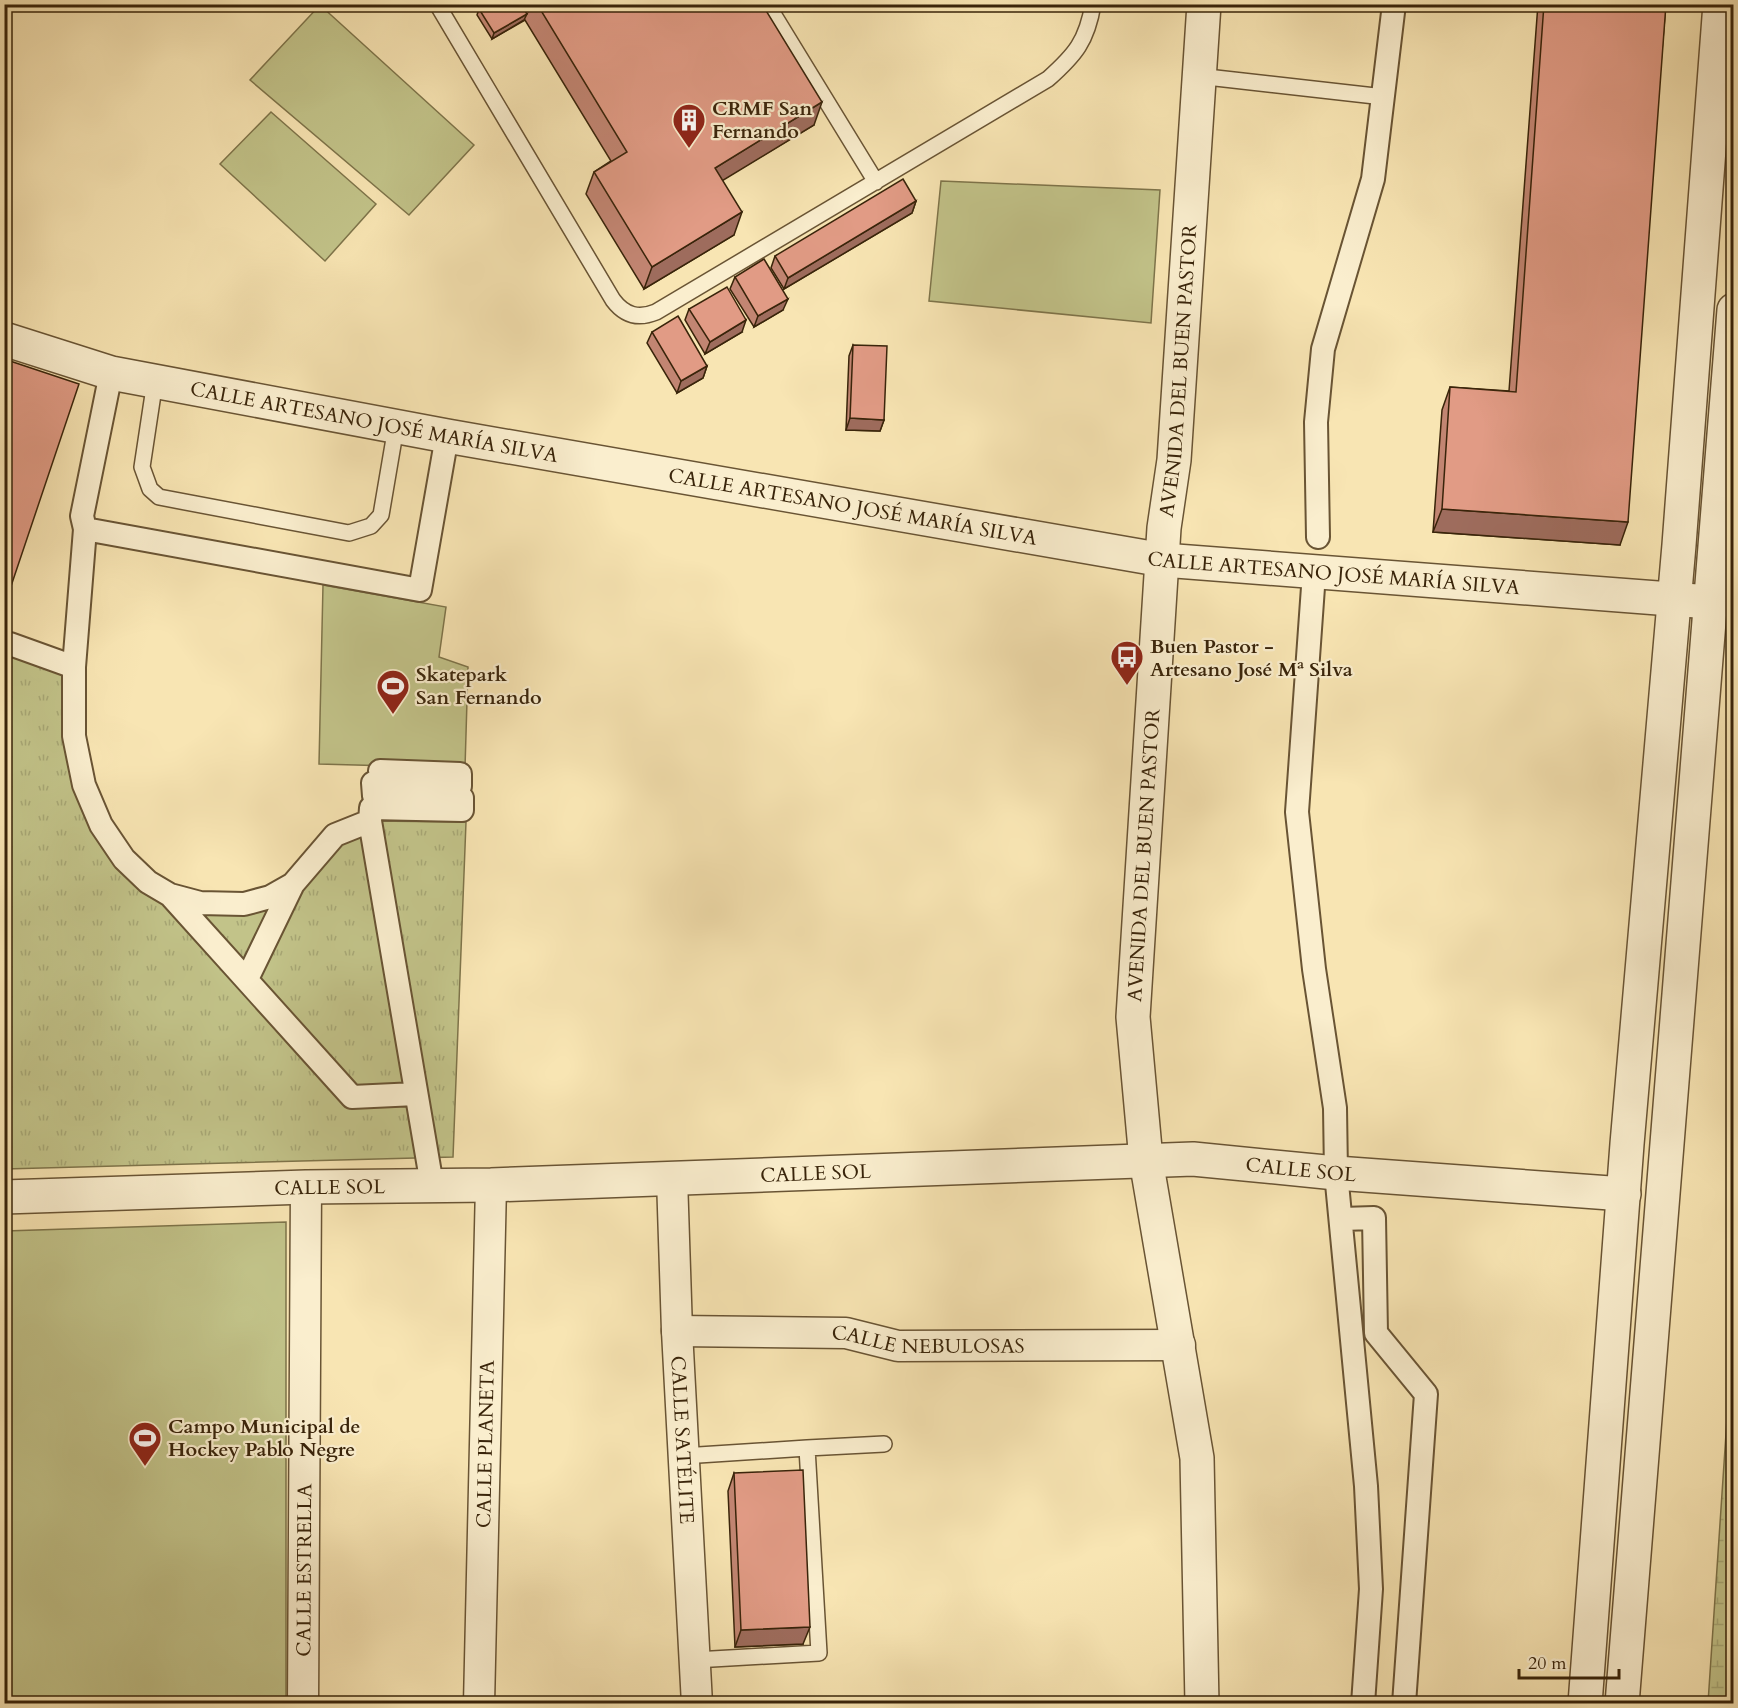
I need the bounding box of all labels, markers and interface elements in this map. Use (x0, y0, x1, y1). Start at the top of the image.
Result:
place label: CRMF San Fernando (712, 95, 812, 145)
building icon: CRMF San Fernando (671, 102, 707, 149)
street label: AVENIDA DEL BUEN PASTOR (1152, 223, 1203, 519)
street label: CALLE ARTESANO JOSÉ MARÍA SILVA (188, 375, 561, 469)
street label: CALLE ARTESANO JOSÉ MARÍA SILVA (666, 461, 1040, 552)
street label: CALLE ARTESANO JOSÉ MARÍA SILVA (1145, 544, 1522, 601)
place label: Buen Pastor - Artesano José Mª Silva (1150, 633, 1353, 683)
bus stop icon: Buen Pastor - Artesano José Mª Silva (1109, 639, 1145, 686)
place label: Skatepark San Fernando (416, 661, 542, 711)
sports icon: Skatepark San Fernando (375, 668, 411, 715)
street label: AVENIDA DEL BUEN PASTOR (1120, 708, 1166, 1003)
street label: CALLE SOL (1244, 1151, 1358, 1188)
street label: CALLE SOL (760, 1157, 872, 1189)
street label: CALLE SOL (274, 1173, 386, 1202)
street label: CALLE NEBULOSAS (832, 1319, 1025, 1360)
street label: CALLE SATÉLITE (665, 1355, 701, 1525)
street label: CALLE PLANETA (470, 1359, 500, 1528)
place label: Campo Municipal de Hockey Pablo Negre (168, 1413, 360, 1463)
sports icon: Campo Municipal de Hockey Pablo Negre (127, 1420, 163, 1467)
street label: CALLE ESTRELLA (290, 1483, 318, 1657)
scale bar (1519, 1642, 1620, 1680)
text: 20 m (1528, 1651, 1567, 1676)

